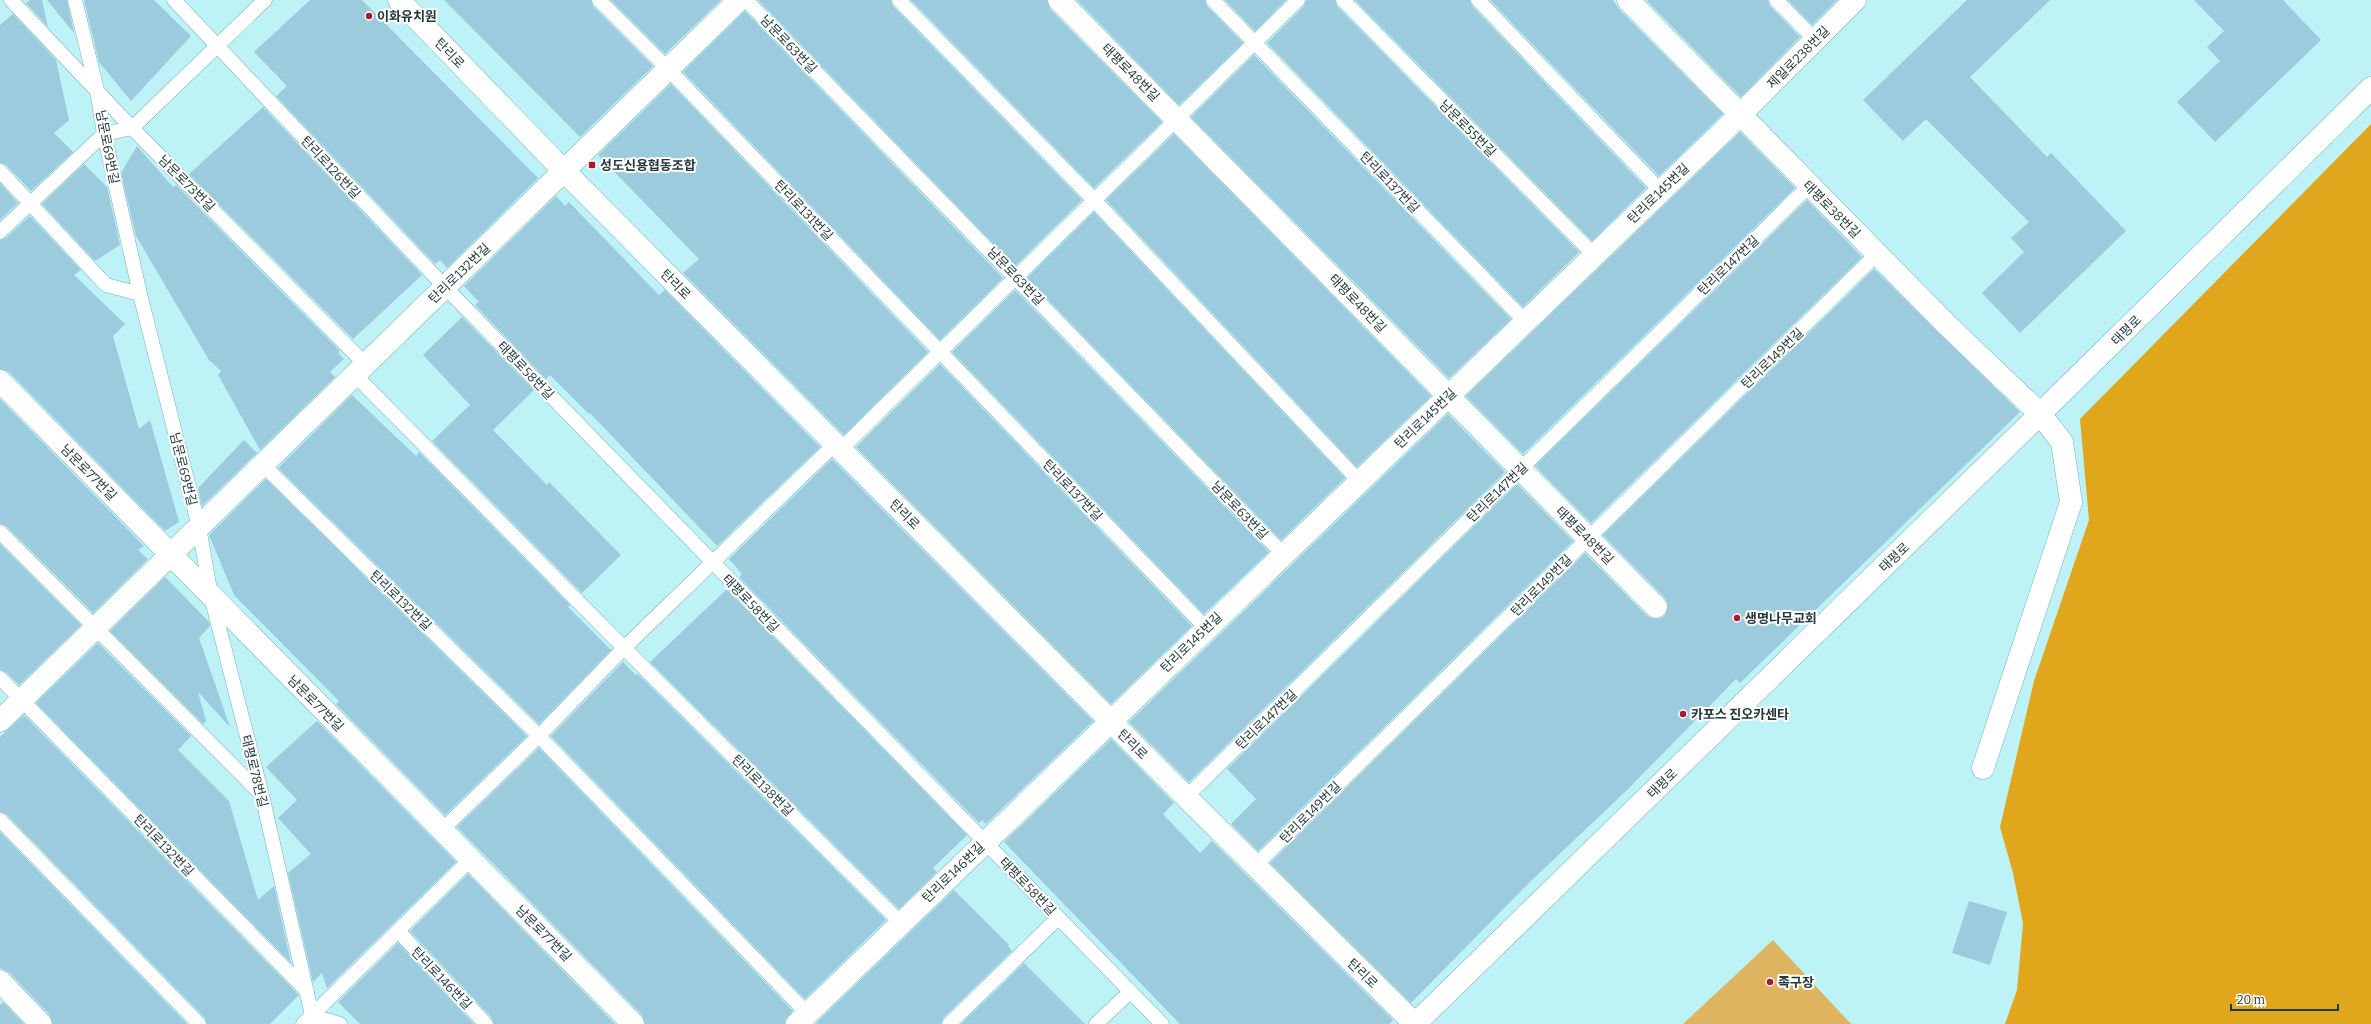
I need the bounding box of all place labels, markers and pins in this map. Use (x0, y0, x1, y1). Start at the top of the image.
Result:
place label: 이화유치원 (377, 9, 437, 24)
marker: 이화유치원 (364, 11, 374, 21)
place label: 성도신용협동조합 (600, 158, 696, 173)
marker: 성도신용협동조합 (587, 160, 597, 170)
place label: 생명나무교회 (1745, 611, 1817, 626)
marker: 생명나무교회 (1732, 613, 1742, 623)
place label: 카포스 진오카센타 (1691, 707, 1789, 722)
marker: 카포스 진오카센타 (1678, 709, 1688, 719)
place label: 족구장 (1778, 975, 1814, 990)
marker: 족구장 (1765, 977, 1775, 987)

